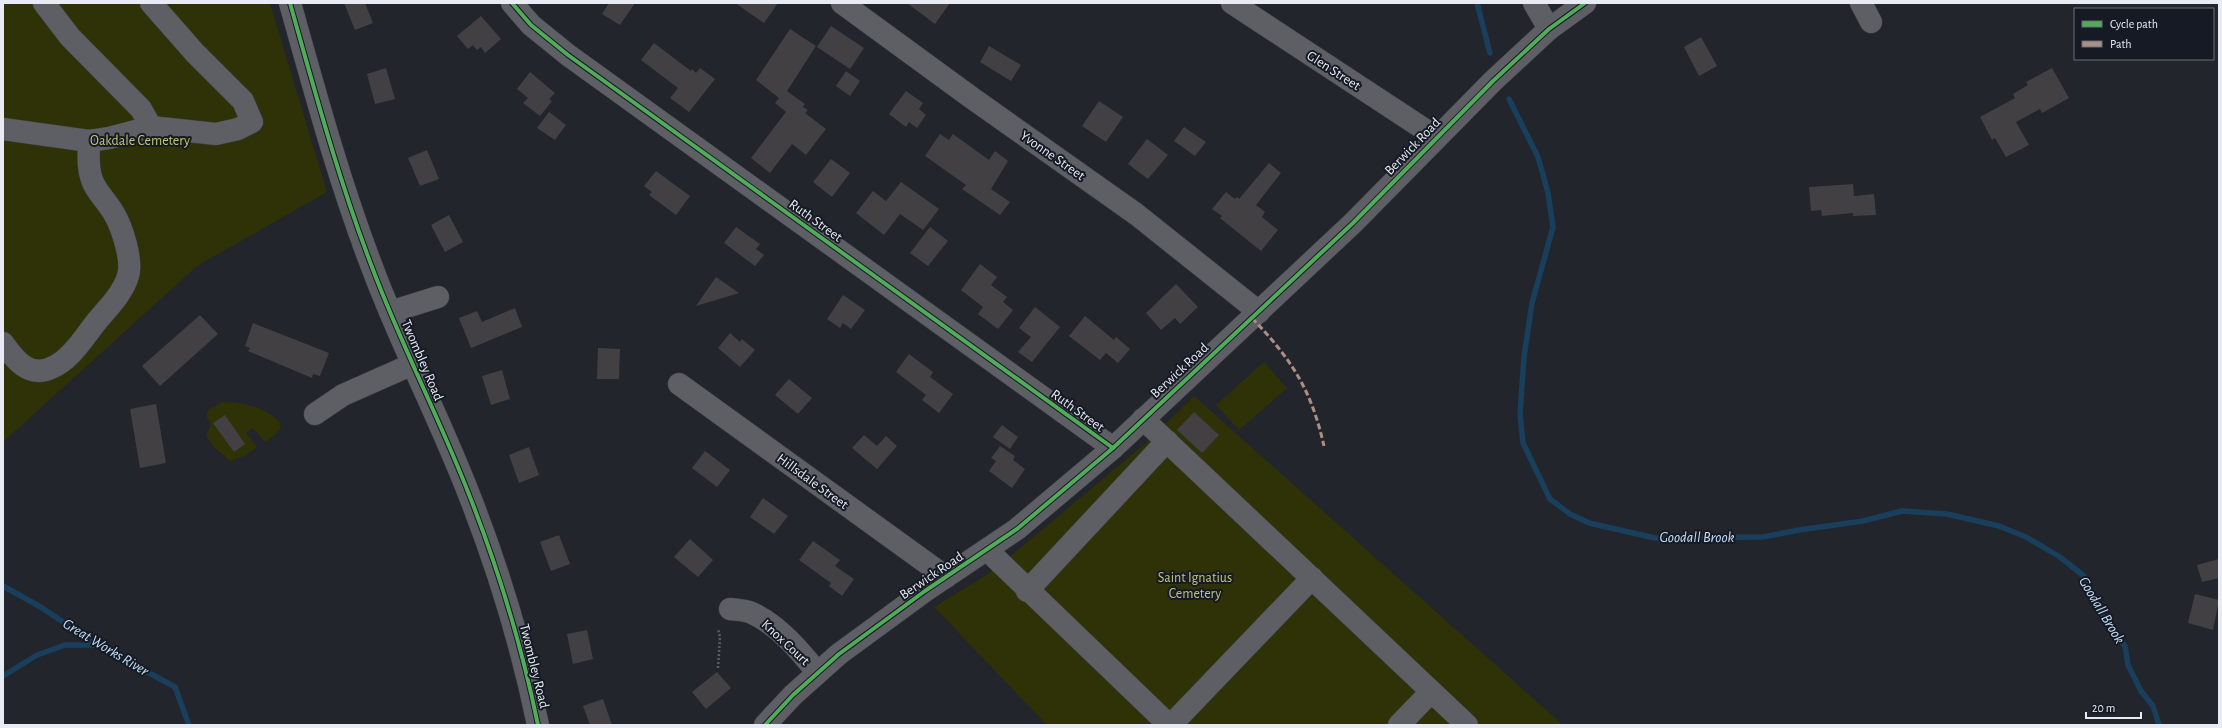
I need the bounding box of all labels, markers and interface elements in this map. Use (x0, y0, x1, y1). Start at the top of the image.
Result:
legend (2074, 8, 2214, 60)
text: Cycle path (2110, 18, 2158, 31)
text: Path (2110, 38, 2132, 50)
street label: Glen Street (1304, 48, 1363, 94)
street label: Berwick Road (1382, 115, 1443, 178)
street label: Yvonne Street (1018, 128, 1088, 183)
park label: Oakdale Cemetery (90, 134, 190, 148)
street label: Ruth Street (786, 197, 845, 245)
street label: Twombley Road (399, 318, 445, 403)
street label: Berwick Road (1148, 341, 1211, 401)
street label: Ruth Street (1048, 387, 1107, 435)
street label: Hillsdale Street (774, 451, 851, 512)
water label: Goodall Brook (1659, 530, 1735, 545)
street label: Berwick Road (897, 550, 966, 602)
park label: Saint Ignatius Cemetery (1158, 571, 1232, 601)
water label: Goodall Brook (2076, 574, 2127, 646)
water label: Great Works River (60, 616, 152, 679)
street label: Knox Court (759, 617, 812, 669)
street label: Twombley Road (517, 623, 551, 710)
scale bar (2086, 694, 2141, 720)
text: 20 m (2092, 702, 2115, 714)

